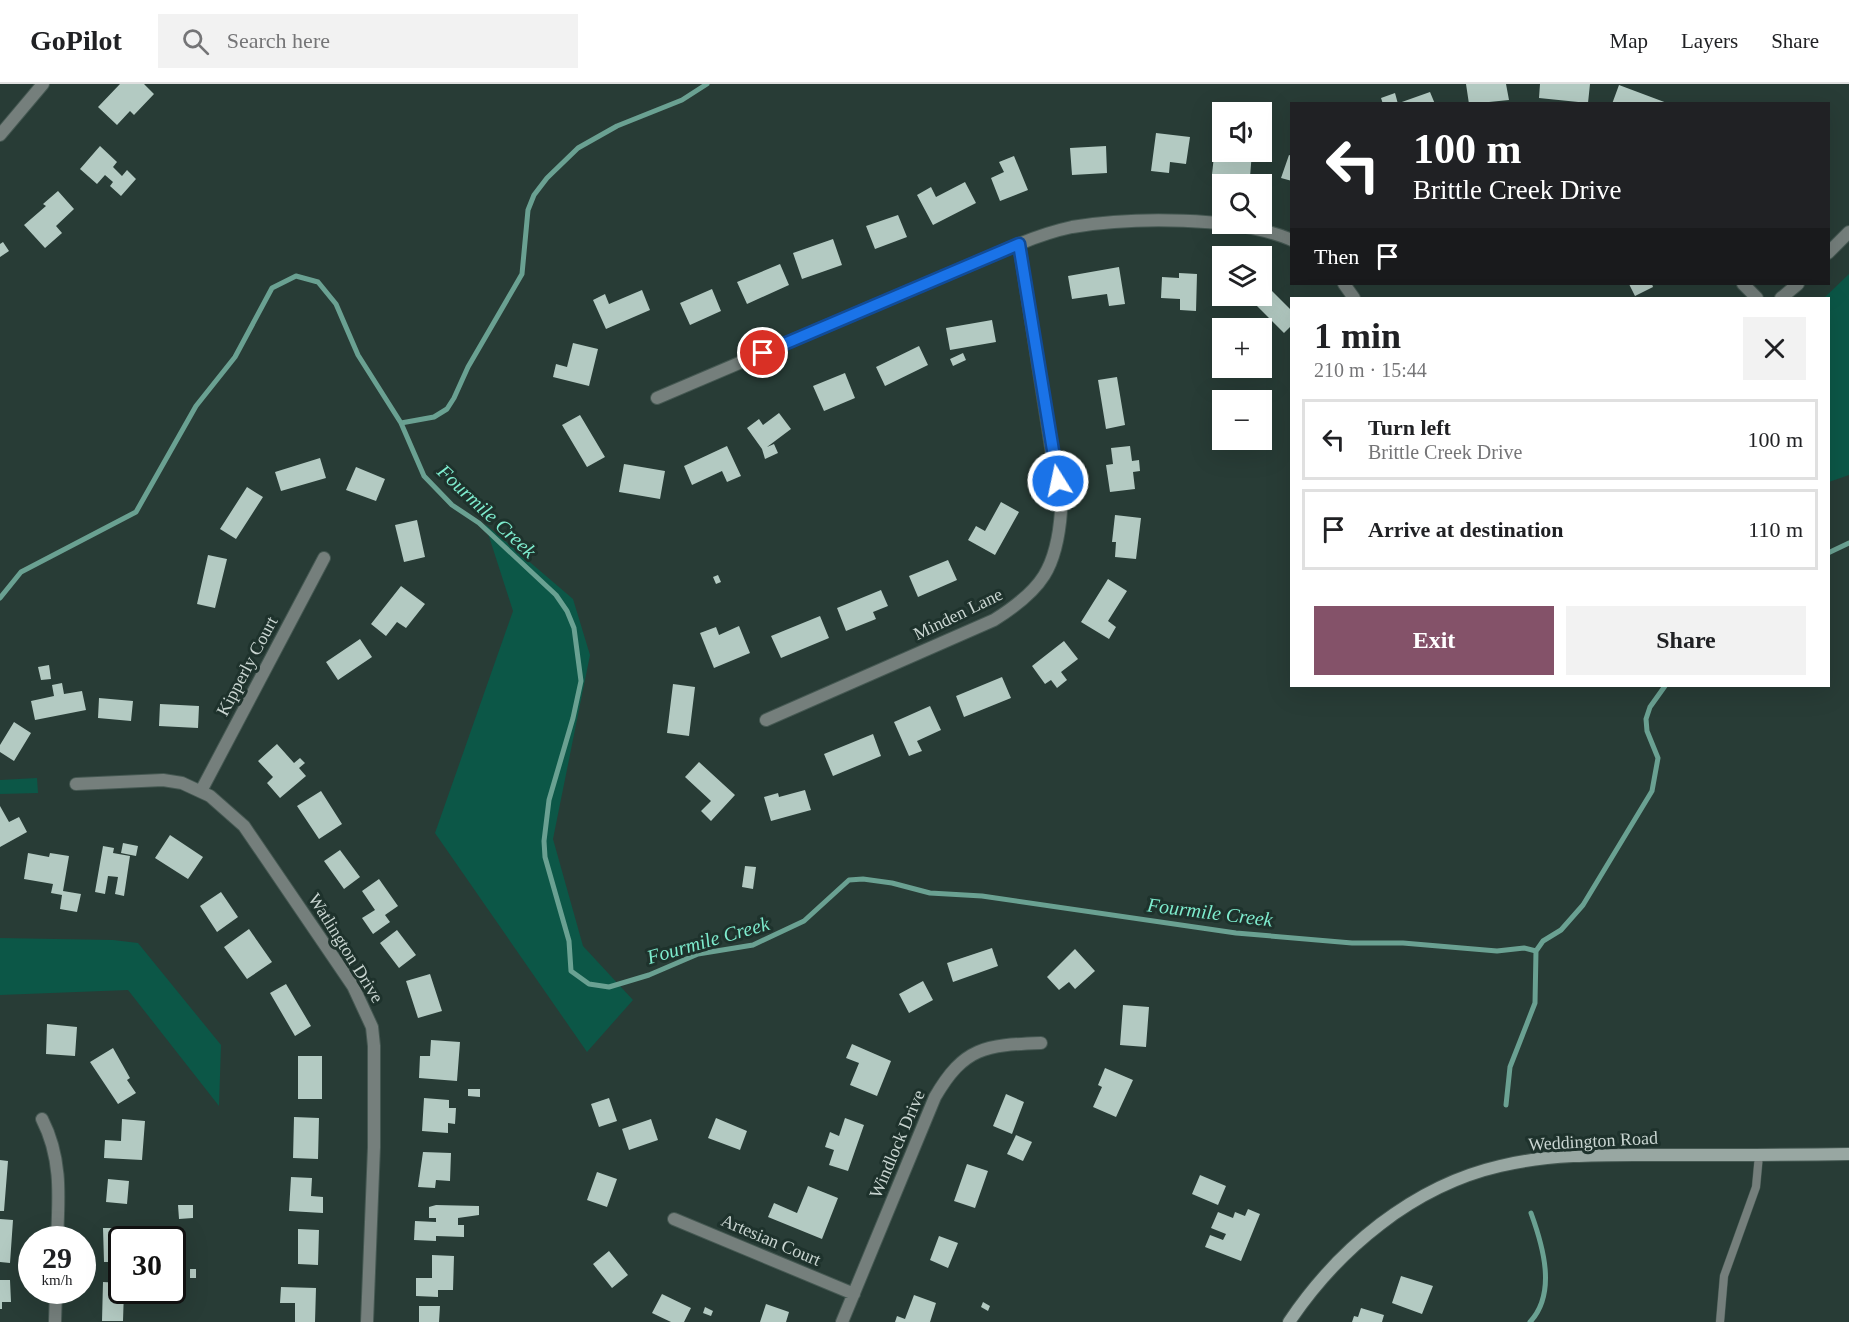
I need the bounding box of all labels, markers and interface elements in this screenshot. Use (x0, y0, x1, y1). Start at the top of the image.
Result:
search box (158, 14, 578, 68)
text: GoPilot (30, 25, 122, 56)
icon: search (179, 25, 212, 58)
text: Search here (227, 28, 330, 53)
text: Map (1610, 29, 1648, 53)
text: Layers (1681, 29, 1738, 53)
text: Share (1771, 29, 1819, 53)
map controls (1212, 102, 1272, 450)
button: sound (1212, 102, 1272, 162)
icon: left (1314, 126, 1392, 204)
text: 100 m (1413, 126, 1522, 172)
button: search (1212, 174, 1272, 234)
text: Brittle Creek Drive (1413, 175, 1621, 205)
icon: arrive (1371, 240, 1404, 273)
text: Then (1314, 244, 1359, 269)
button: layers (1212, 246, 1272, 306)
text: 1 min (1314, 316, 1401, 356)
button: close (1743, 317, 1806, 380)
button: + (1212, 318, 1272, 378)
pin (737, 327, 788, 378)
icon: arrive (746, 336, 779, 369)
text: 210 m · 15:44 (1314, 359, 1427, 381)
button: − (1212, 390, 1272, 450)
text: Turn left (1368, 415, 1451, 440)
icon: left (1317, 423, 1350, 456)
text: 100 m (1747, 427, 1803, 452)
text: Brittle Creek Drive (1368, 441, 1522, 463)
position arrow (1026, 449, 1090, 513)
water label: Fourmile Creek (433, 459, 542, 563)
icon: arrive (1317, 513, 1350, 546)
text: Arrive at destination (1368, 517, 1564, 542)
text: 110 m (1748, 517, 1803, 542)
street label: Minden Lane (910, 584, 1006, 644)
button: Exit (1314, 606, 1554, 675)
button: Share (1566, 606, 1806, 675)
street label: Kipperly Court (212, 613, 282, 719)
street label: Watlington Drive (304, 890, 388, 1006)
water label: Fourmile Creek (1145, 893, 1275, 931)
water label: Fourmile Creek (643, 912, 773, 968)
street label: Windlock Drive (865, 1087, 929, 1201)
street label: Weddington Road (1528, 1128, 1658, 1154)
street label: Artesian Court (718, 1210, 824, 1270)
speed limit sign: 30 (108, 1226, 186, 1304)
text: 29 (42, 1241, 72, 1274)
text: km/h (42, 1272, 72, 1288)

